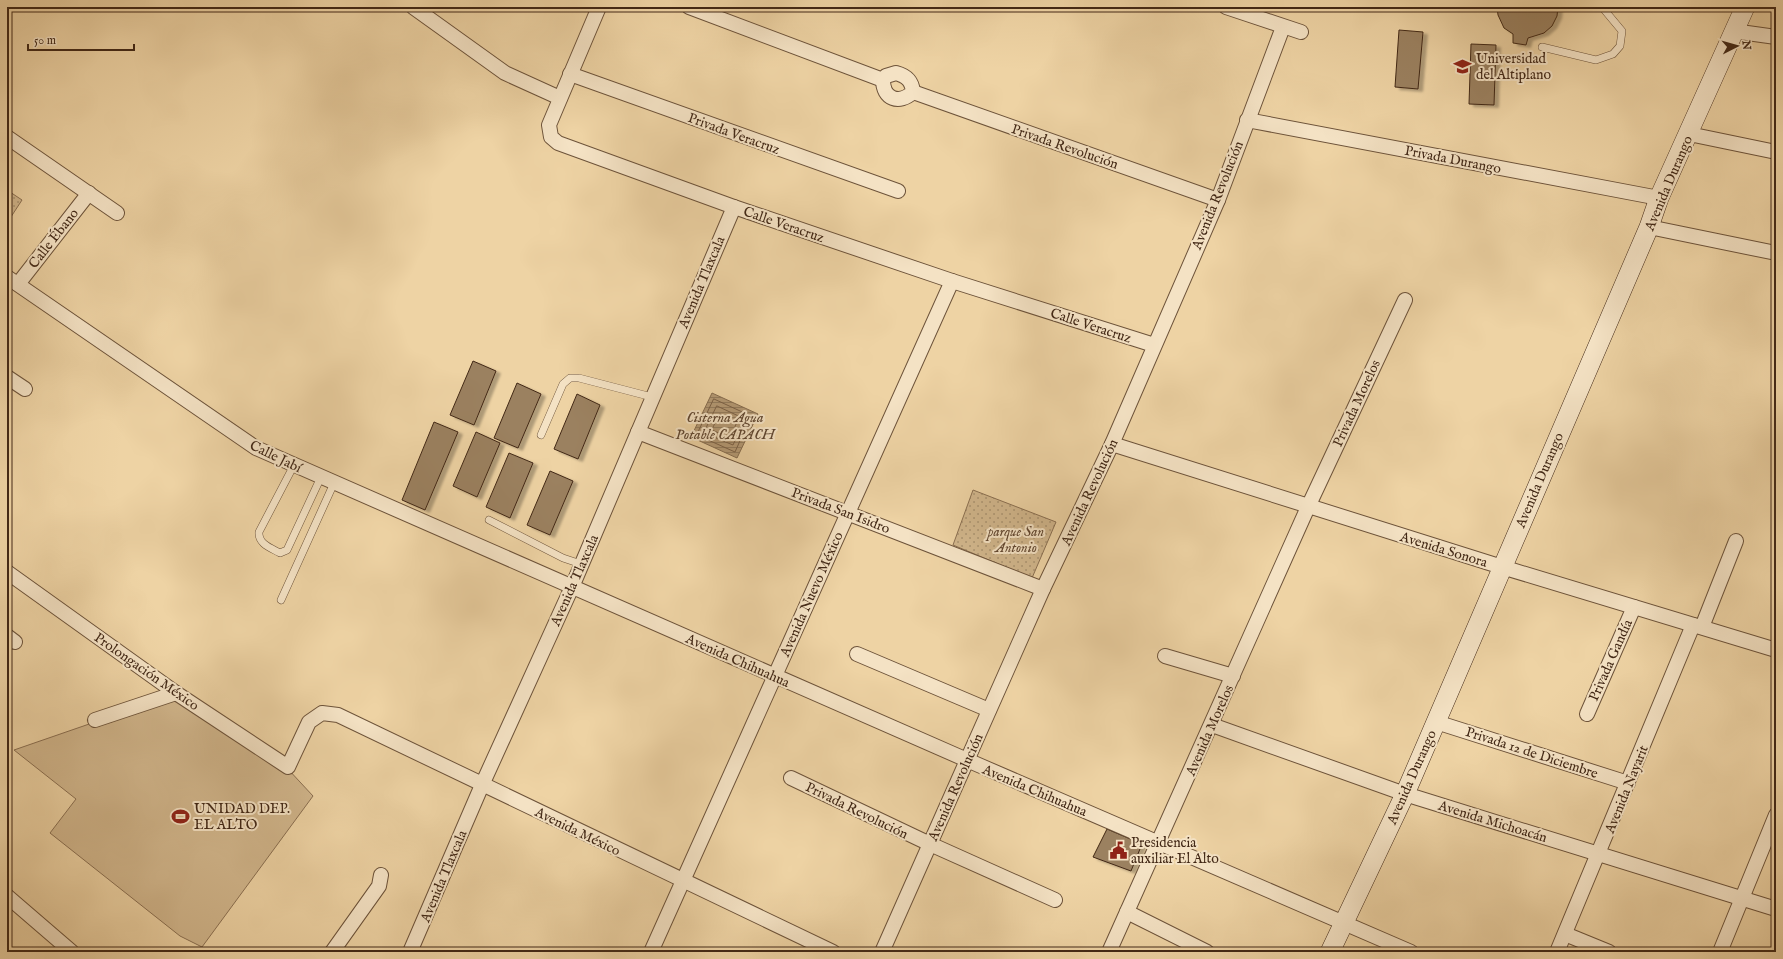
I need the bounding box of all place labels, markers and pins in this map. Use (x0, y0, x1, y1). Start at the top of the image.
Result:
place label: Universidad del Altiplano (1476, 50, 1551, 84)
school or university icon: Universidad del Altiplano (1453, 56, 1473, 76)
place label: UNIDAD DEP. EL ALTO (194, 800, 290, 834)
sports icon: UNIDAD DEP. EL ALTO (171, 806, 191, 826)
place label: Presidencia auxiliar El Alto (1131, 834, 1219, 868)
public building icon: Presidencia auxiliar El Alto (1108, 840, 1128, 860)

